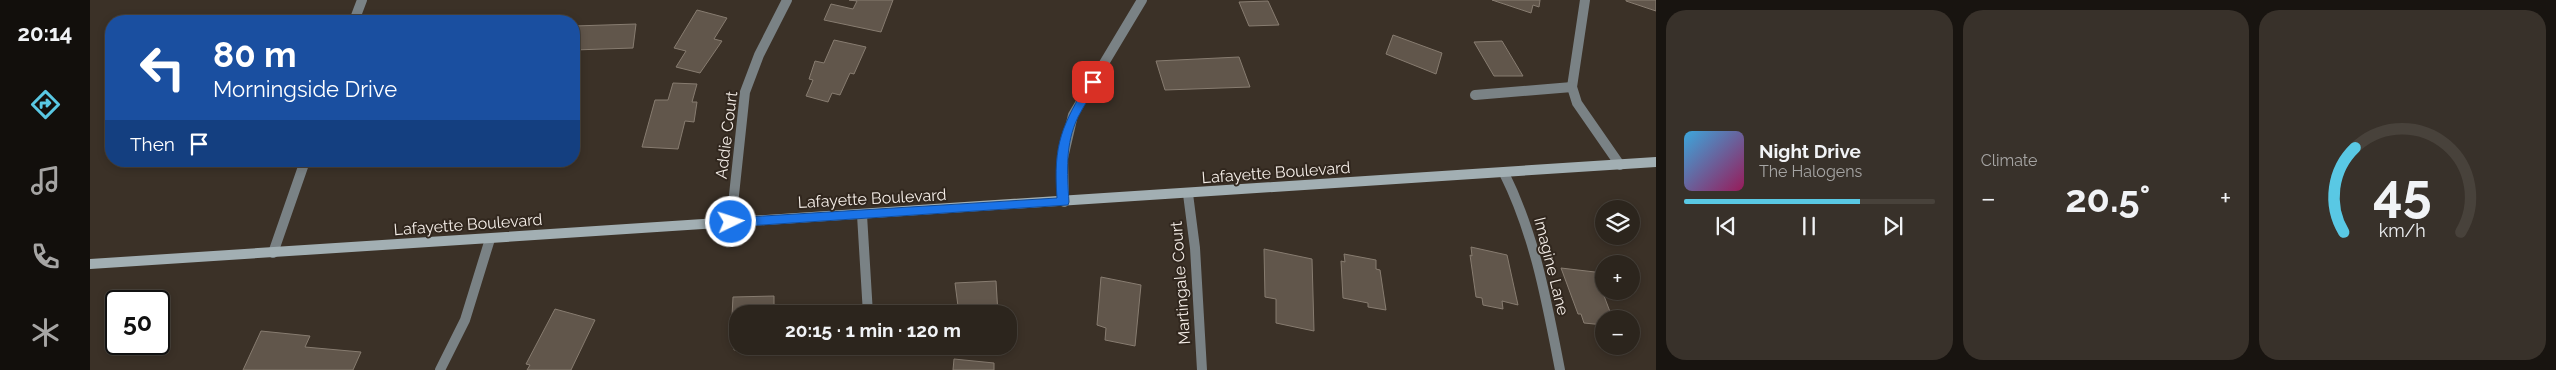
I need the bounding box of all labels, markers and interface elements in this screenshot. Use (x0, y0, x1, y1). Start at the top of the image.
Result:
text: 20:14 (18, 20, 72, 46)
text: 80 m (213, 34, 297, 75)
icon: left (130, 35, 195, 100)
pin (1072, 61, 1114, 103)
icon: arrive (1079, 68, 1107, 96)
text: Morningside Drive (213, 76, 397, 102)
icon: directions (28, 87, 63, 122)
street label: Addie Court (712, 89, 741, 180)
icon: arrive (185, 130, 213, 158)
text: Then (130, 133, 175, 155)
text: Night Drive (1759, 140, 1861, 162)
text: Climate (1981, 151, 2037, 170)
street label: Lafayette Boulevard (1201, 158, 1351, 187)
text: The Halogens (1759, 162, 1862, 181)
text: 45 (2373, 162, 2432, 223)
icon: music (28, 163, 63, 198)
text: 20.5° (2065, 176, 2150, 221)
text: − (1981, 182, 1996, 215)
text: + (2220, 182, 2231, 215)
street label: Lafayette Boulevard (797, 185, 947, 212)
position arrow (704, 195, 756, 247)
map controls (1595, 200, 1640, 355)
button: layers (1595, 200, 1640, 245)
street label: Lafayette Boulevard (393, 210, 543, 239)
icon: previous (1712, 212, 1740, 240)
icon: pause (1795, 212, 1823, 240)
icon: next (1879, 212, 1907, 240)
street label: Imagine Lane (1530, 215, 1573, 317)
street label: Martingale Court (1167, 220, 1194, 345)
text: km/h (2379, 220, 2426, 241)
icon: phone (28, 239, 63, 274)
button: + (1595, 255, 1640, 300)
speed limit sign: 50 (105, 290, 170, 355)
button: − (1595, 310, 1640, 355)
icon: climate (28, 315, 63, 350)
text: 20:15 · 1 min · 120 m (785, 319, 961, 341)

